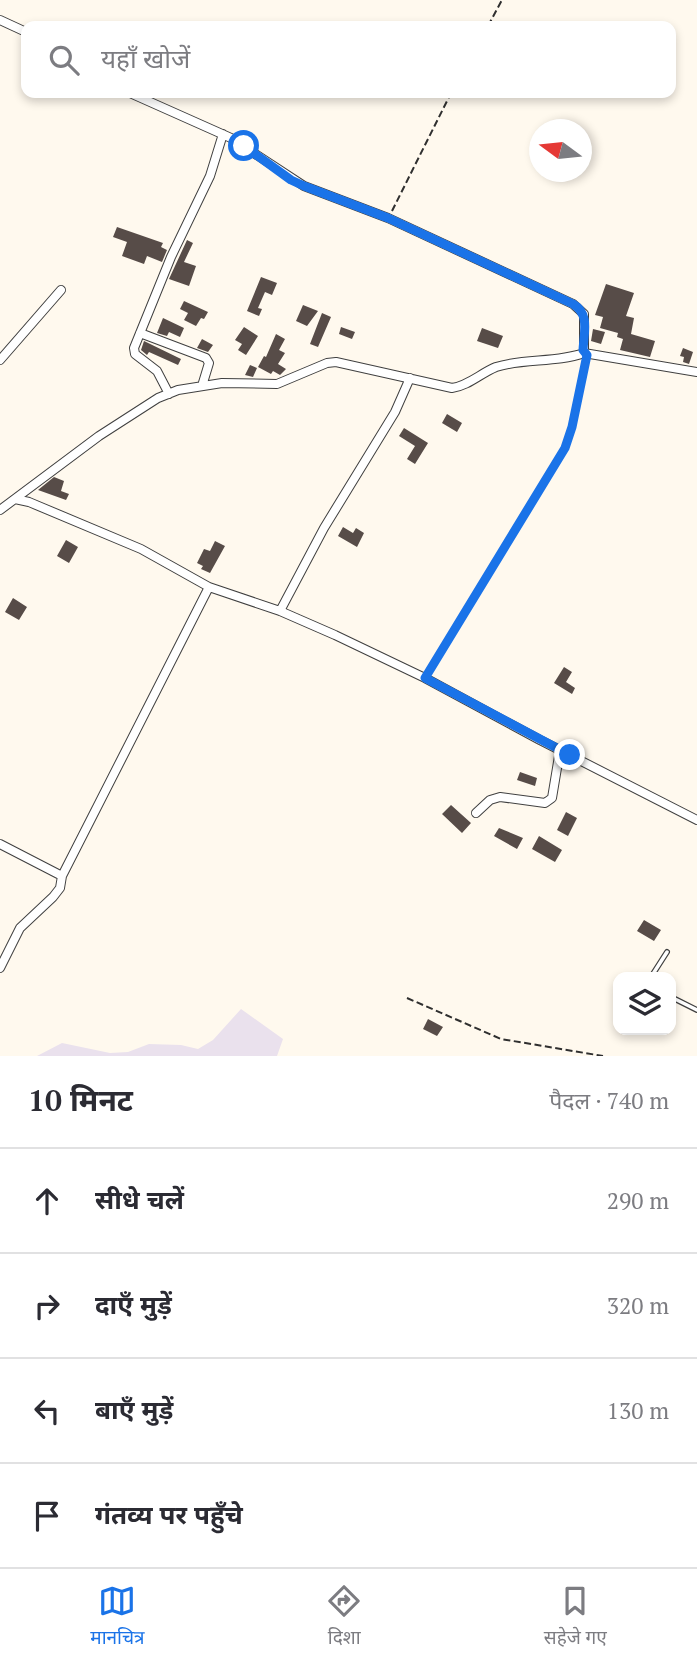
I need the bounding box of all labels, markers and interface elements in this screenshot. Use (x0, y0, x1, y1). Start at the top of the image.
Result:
search box (21, 21, 676, 98)
icon: search (45, 41, 83, 79)
text: यहाँ खोजें (101, 41, 190, 75)
north arrow (529, 119, 592, 182)
route start (228, 130, 259, 161)
route end (554, 739, 585, 770)
map controls (613, 972, 676, 1035)
button: layers (613, 972, 676, 1035)
text: 10 मिनट (28, 1080, 133, 1120)
text: पैदल · 740 m (549, 1085, 669, 1116)
icon: ahead (28, 1182, 66, 1220)
text: सीधे चलें (95, 1182, 184, 1216)
text: 290 m (607, 1185, 669, 1216)
icon: right (28, 1287, 66, 1325)
text: दाएँ मुड़ें (95, 1287, 172, 1321)
text: 320 m (607, 1290, 669, 1321)
icon: left (28, 1392, 66, 1430)
text: बाएँ मुड़ें (95, 1392, 173, 1426)
text: 130 m (607, 1395, 669, 1426)
icon: arrive (28, 1497, 66, 1535)
text: गंतव्य पर पहुँचे (95, 1497, 243, 1531)
tab: मानचित्र (90, 1582, 145, 1652)
tab: दिशा (325, 1582, 363, 1652)
tab: सहेजे गए (544, 1582, 607, 1652)

